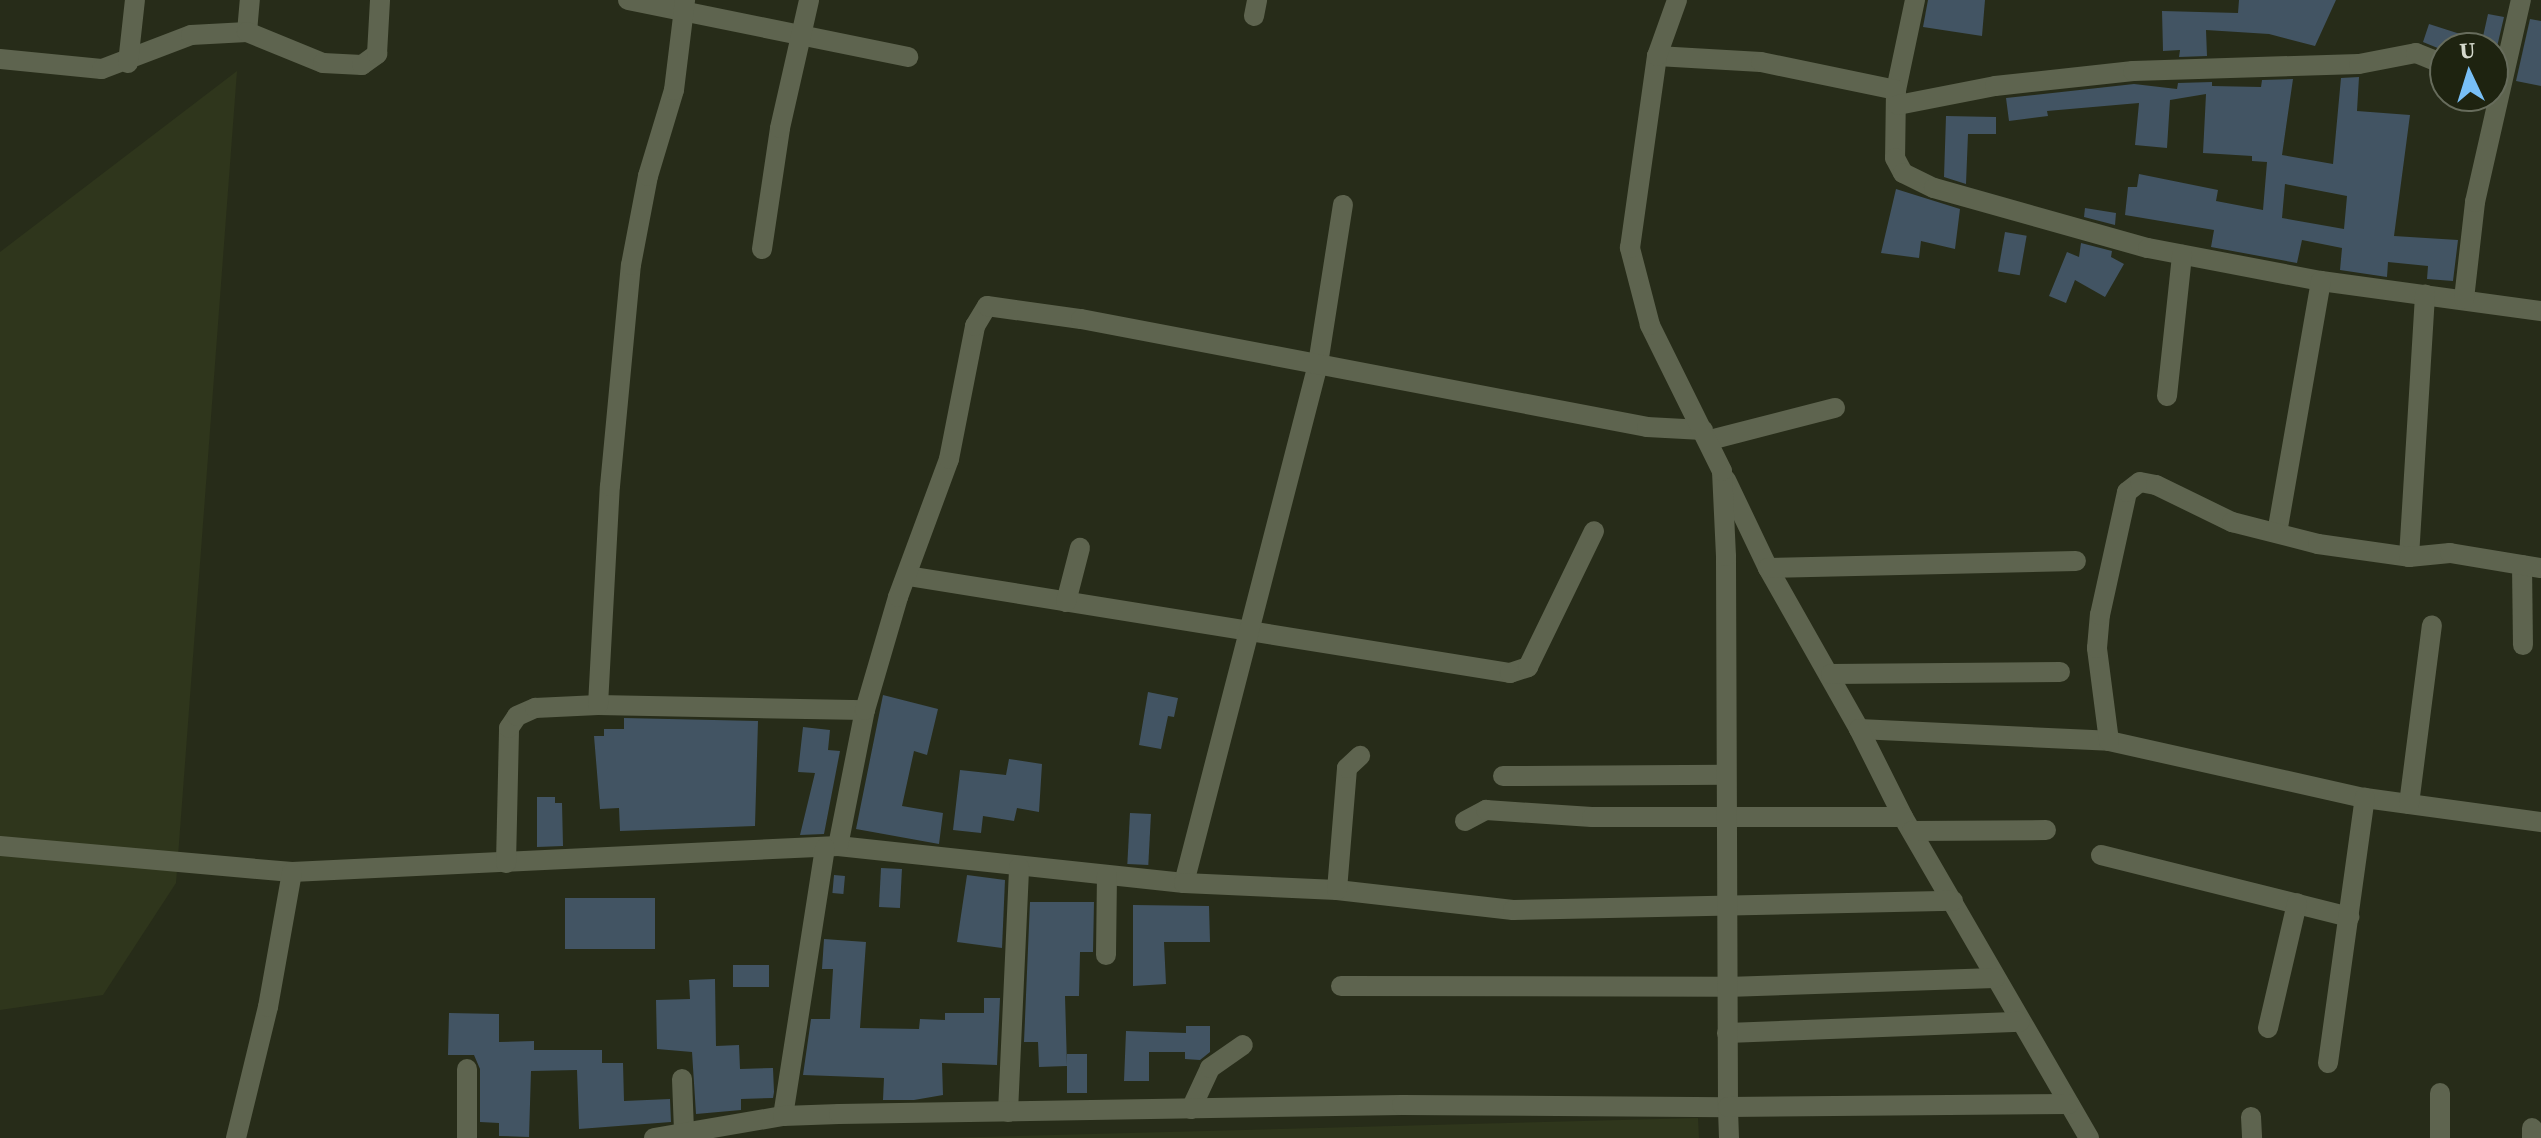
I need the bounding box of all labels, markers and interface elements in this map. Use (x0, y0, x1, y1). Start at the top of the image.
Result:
north arrow (2429, 32, 2509, 112)
text: U (2458, 35, 2477, 66)

